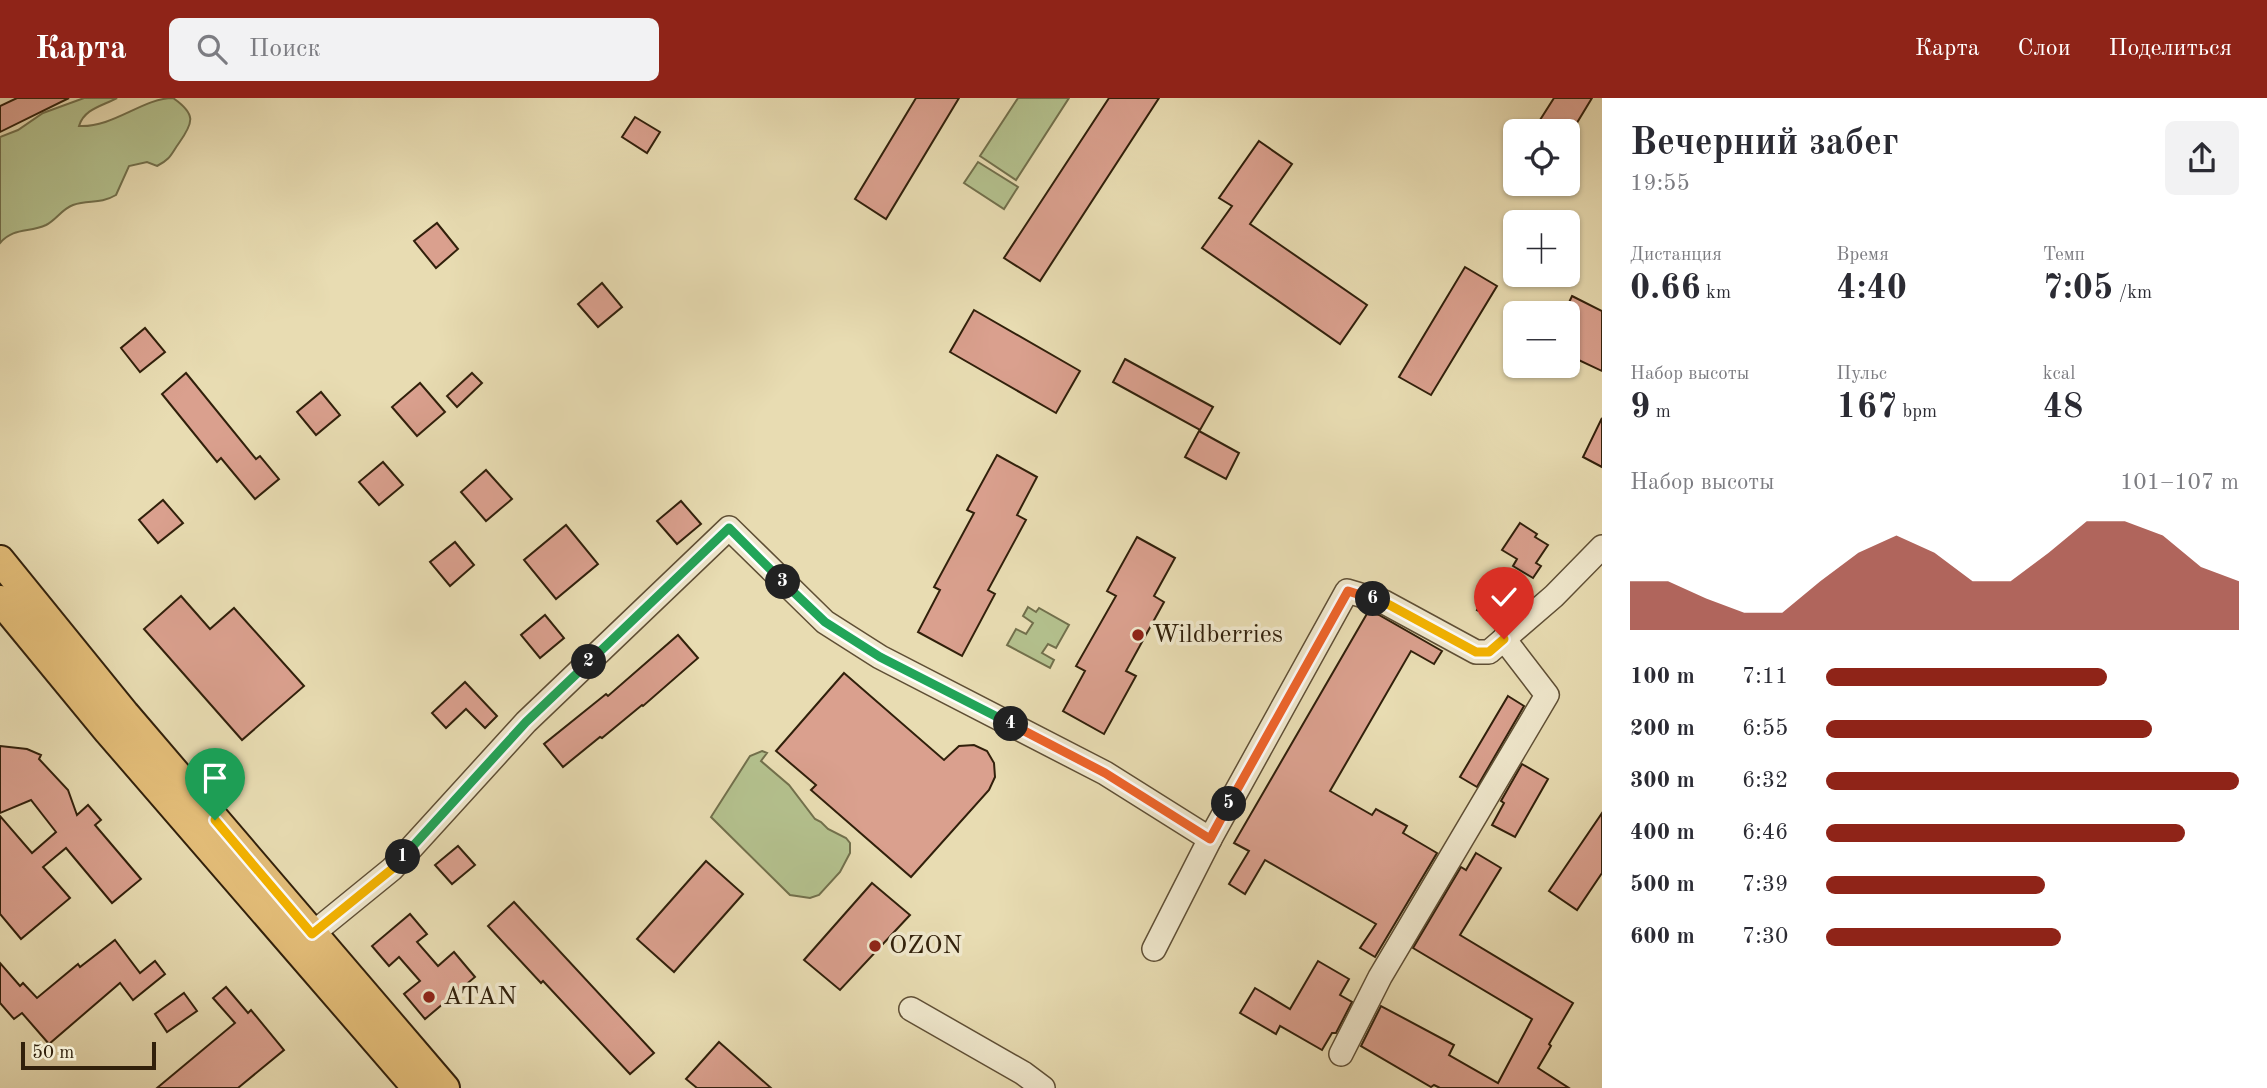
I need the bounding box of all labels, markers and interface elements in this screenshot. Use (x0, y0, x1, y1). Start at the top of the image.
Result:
search box (169, 18, 659, 81)
icon: search (193, 30, 231, 68)
text: Карта (35, 33, 127, 66)
text: Поиск (249, 36, 321, 62)
text: Карта (1915, 37, 1980, 61)
text: Слои (2018, 37, 2071, 61)
text: Поделиться (2109, 37, 2232, 61)
map controls (1503, 119, 1580, 378)
button: locate (1503, 119, 1580, 196)
button: share (2165, 121, 2239, 195)
text: Вечерний забег (1630, 125, 1899, 163)
text: 19:55 (1630, 172, 1690, 195)
button: + (1503, 210, 1580, 287)
text: Дистанция (1630, 246, 1722, 265)
text: Время (1836, 246, 1889, 265)
text: Темп (2043, 246, 2085, 265)
text: 0.66 (1630, 271, 1701, 306)
text: 4:40 (1836, 271, 1907, 306)
text: 7:05 (2043, 271, 2113, 306)
text: km (1701, 284, 1731, 303)
text: /km (2113, 284, 2152, 303)
button: − (1503, 301, 1580, 378)
text: Набор высоты (1630, 365, 1749, 384)
text: Пульс (1836, 365, 1887, 384)
text: kcal (2043, 365, 2075, 384)
text: 9 (1630, 390, 1650, 425)
text: 167 (1836, 390, 1897, 425)
text: 48 (2043, 390, 2083, 425)
text: m (1650, 403, 1671, 422)
text: bpm (1897, 403, 1937, 422)
text: Набор высоты (1630, 471, 1774, 494)
text: 101–107 m (2120, 471, 2239, 494)
pin: 3 (766, 564, 800, 600)
pin (1474, 567, 1534, 639)
text: 3 (777, 572, 788, 591)
icon: check (1485, 578, 1523, 616)
pin: 6 (1356, 582, 1390, 616)
text: 6 (1367, 589, 1378, 608)
place label: Wildberries (1152, 622, 1283, 648)
marker: Wildberries (1130, 627, 1146, 643)
pin: 2 (572, 644, 606, 680)
text: 2 (583, 652, 594, 671)
text: 100 m (1630, 665, 1695, 688)
text: 7:11 (1742, 665, 1788, 688)
pin: 4 (993, 706, 1028, 742)
text: 4 (1005, 714, 1016, 733)
text: 200 m (1630, 717, 1695, 740)
text: 6:55 (1742, 717, 1788, 740)
pin (185, 748, 245, 820)
icon: arrive (196, 759, 234, 797)
text: 300 m (1630, 769, 1695, 792)
text: 6:32 (1742, 769, 1788, 792)
pin: 5 (1212, 786, 1246, 822)
text: 5 (1223, 794, 1234, 813)
text: 400 m (1630, 821, 1695, 844)
text: 6:46 (1742, 821, 1788, 844)
pin: 1 (386, 840, 420, 874)
text: 1 (397, 847, 408, 866)
text: 500 m (1630, 873, 1695, 896)
text: 7:39 (1742, 873, 1788, 896)
text: 600 m (1630, 925, 1695, 948)
text: 7:30 (1742, 925, 1788, 948)
place label: OZON (889, 933, 962, 959)
marker: OZON (867, 938, 883, 954)
place label: ATAN (443, 984, 517, 1010)
marker: ATAN (421, 989, 437, 1005)
scale bar (21, 1039, 156, 1071)
text: 50 m (32, 1044, 74, 1063)

